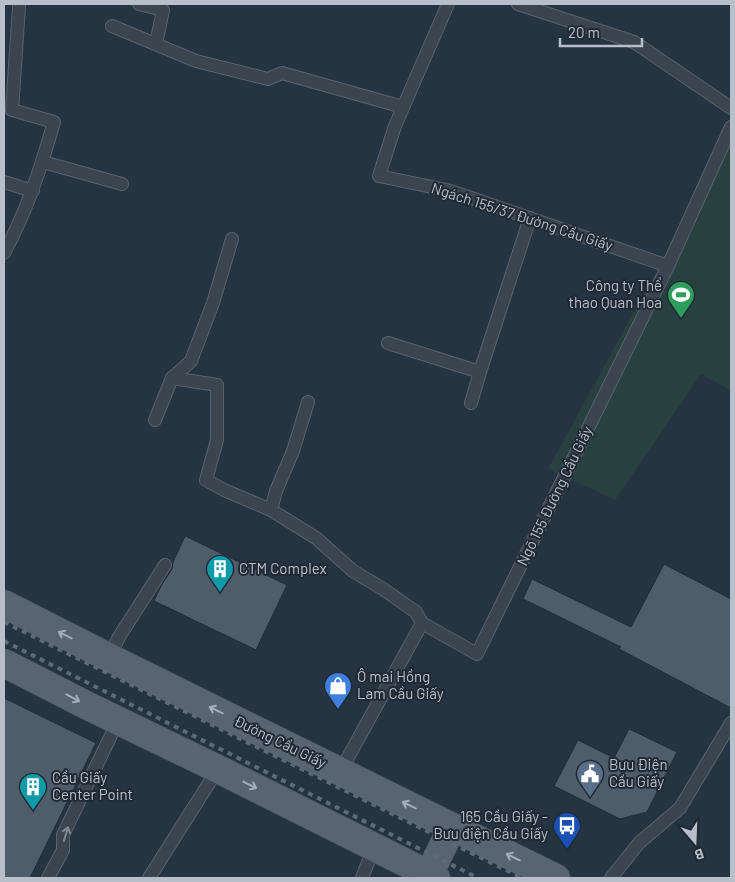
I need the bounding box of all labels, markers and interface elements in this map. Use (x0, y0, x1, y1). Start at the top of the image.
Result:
scale bar (560, 15, 642, 47)
text: 20 m (568, 23, 600, 41)
street label: Ngách 155/37 Đường Cầu Giấy (429, 178, 615, 254)
place label: Công ty Thể thao Quan Hoa (569, 276, 662, 311)
sports icon: Công ty Thể thao Quan Hoa (666, 280, 696, 319)
street label: Ngõ 155 Đường Cầu Giấy (512, 423, 596, 568)
building icon: CTM Complex (205, 554, 235, 593)
place label: CTM Complex (239, 559, 327, 577)
one-way arrow (58, 630, 73, 639)
place label: Ô mai Hồng Lam Cầu Giấy (357, 667, 444, 702)
shop icon: Ô mai Hồng Lam Cầu Giấy (323, 671, 353, 710)
one-way arrow (65, 693, 80, 703)
one-way arrow (208, 705, 223, 715)
street label: Đường Cầu Giấy (231, 711, 330, 771)
place label: Bưu Điện Cầu Giấy (609, 755, 667, 790)
public building icon: Bưu Điện Cầu Giấy (575, 759, 605, 798)
place label: Cầu Giấy Center Point (52, 768, 133, 803)
building icon: Cầu Giấy Center Point (18, 772, 48, 811)
one-way arrow (242, 781, 257, 790)
one-way arrow (401, 800, 416, 810)
place label: 165 Cầu Giấy - Bưu điện Cầu Giấy (433, 807, 548, 842)
bus stop icon: 165 Cầu Giấy - Bưu điện Cầu Giấy (552, 811, 582, 850)
north arrow (670, 817, 720, 867)
one-way arrow (61, 826, 71, 842)
text: B (693, 845, 706, 864)
one-way arrow (506, 852, 521, 861)

